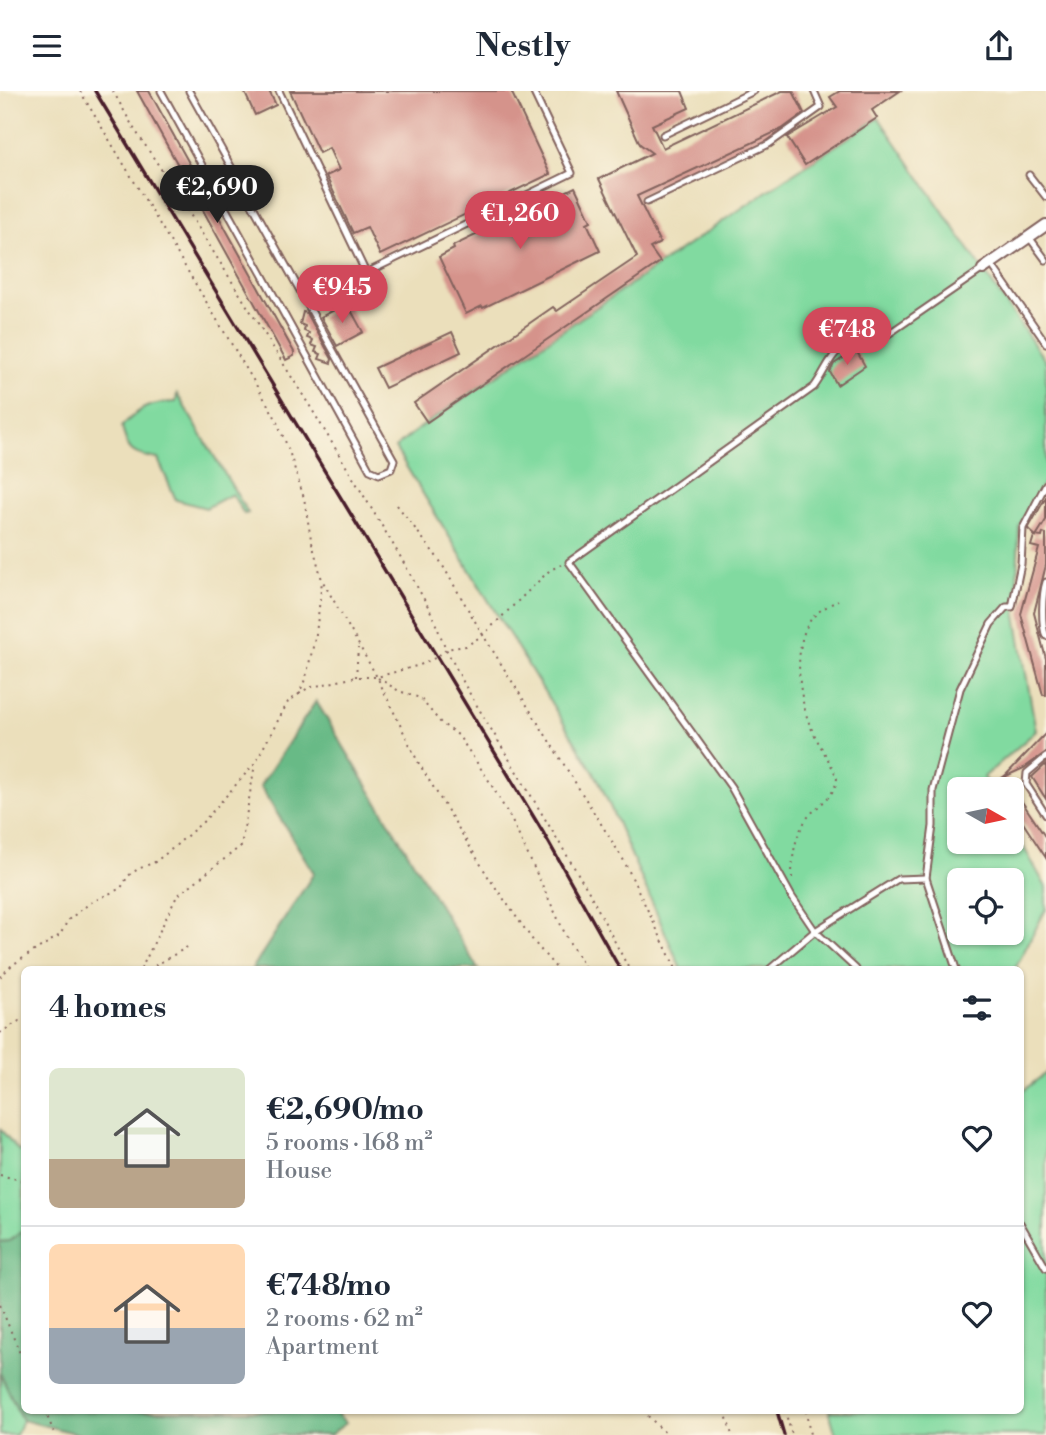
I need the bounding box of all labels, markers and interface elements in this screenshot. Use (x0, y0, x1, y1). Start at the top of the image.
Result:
text: Nestly (476, 26, 570, 66)
icon: menu (28, 27, 66, 65)
icon: share (980, 27, 1018, 65)
pin: €2,690 (160, 165, 274, 225)
text: €2,690 (176, 174, 258, 202)
pin: €1,260 (463, 191, 577, 251)
text: €1,260 (481, 200, 559, 228)
pin: €945 (301, 265, 383, 325)
text: €945 (313, 274, 371, 302)
pin: €748 (806, 307, 888, 367)
text: €748 (818, 316, 876, 344)
north arrow (947, 777, 1024, 854)
map controls (947, 777, 1024, 945)
button: locate (947, 868, 1024, 945)
text: 4 homes (49, 989, 166, 1027)
icon: filters (958, 989, 996, 1027)
text: €2,690/mo (266, 1091, 424, 1129)
icon: home (105, 1096, 189, 1180)
icon: heart (958, 1119, 996, 1157)
text: 5 rooms · 168 m² (266, 1129, 433, 1157)
text: House (266, 1157, 332, 1185)
text: €748/mo (266, 1267, 391, 1305)
icon: home (105, 1272, 189, 1356)
icon: heart (958, 1295, 996, 1333)
text: 2 rooms · 62 m² (266, 1305, 423, 1333)
text: Apartment (266, 1333, 379, 1361)

